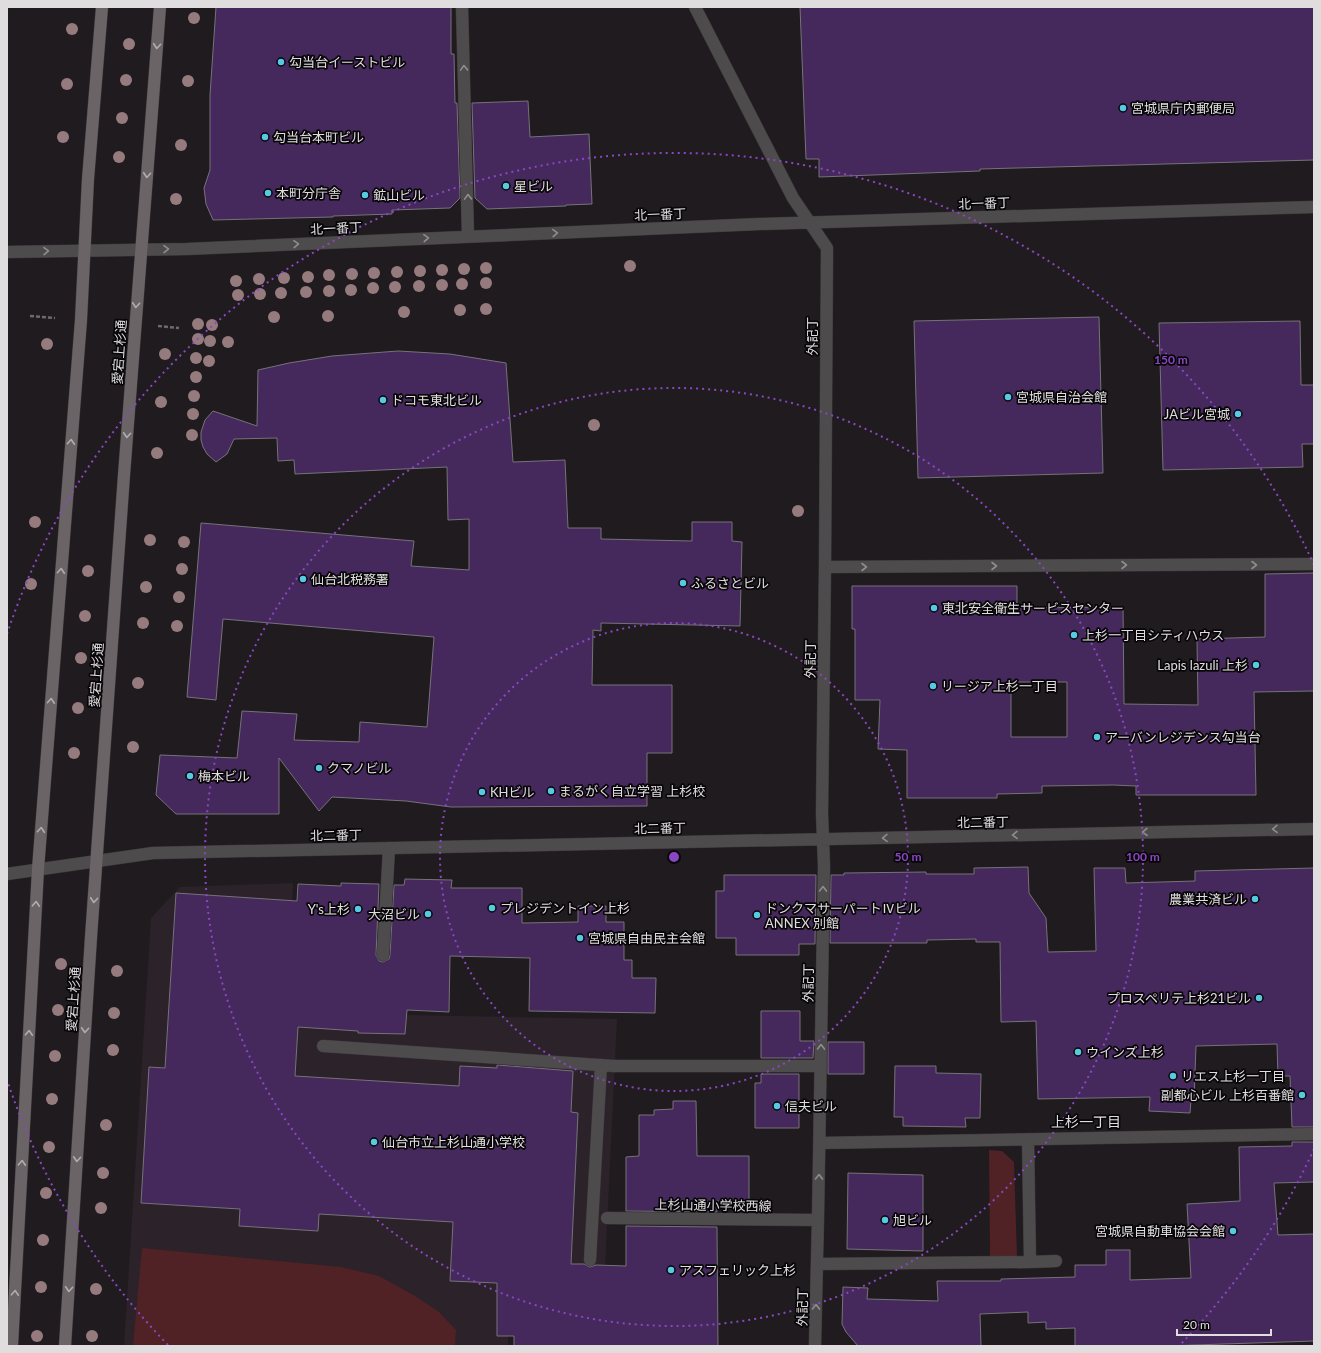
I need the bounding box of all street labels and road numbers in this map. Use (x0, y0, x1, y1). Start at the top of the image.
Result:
street label: 北一番丁 (958, 194, 1010, 212)
street label: 北一番丁 (634, 205, 686, 223)
street label: 北一番丁 (310, 219, 362, 237)
street label: 外記丁 (804, 316, 820, 356)
street label: 愛宕上杉通 (109, 319, 129, 385)
street label: 外記丁 (802, 639, 818, 679)
street label: 愛宕上杉通 (86, 642, 106, 708)
street label: 北二番丁 (957, 814, 1009, 830)
street label: 北二番丁 (634, 820, 686, 836)
street label: 北二番丁 (310, 827, 362, 843)
street label: 外記丁 (800, 963, 816, 1003)
street label: 愛宕上杉通 (63, 966, 83, 1032)
street label: 上杉山通小学校西線 (654, 1196, 772, 1214)
street label: 外記丁 (794, 1287, 810, 1327)

